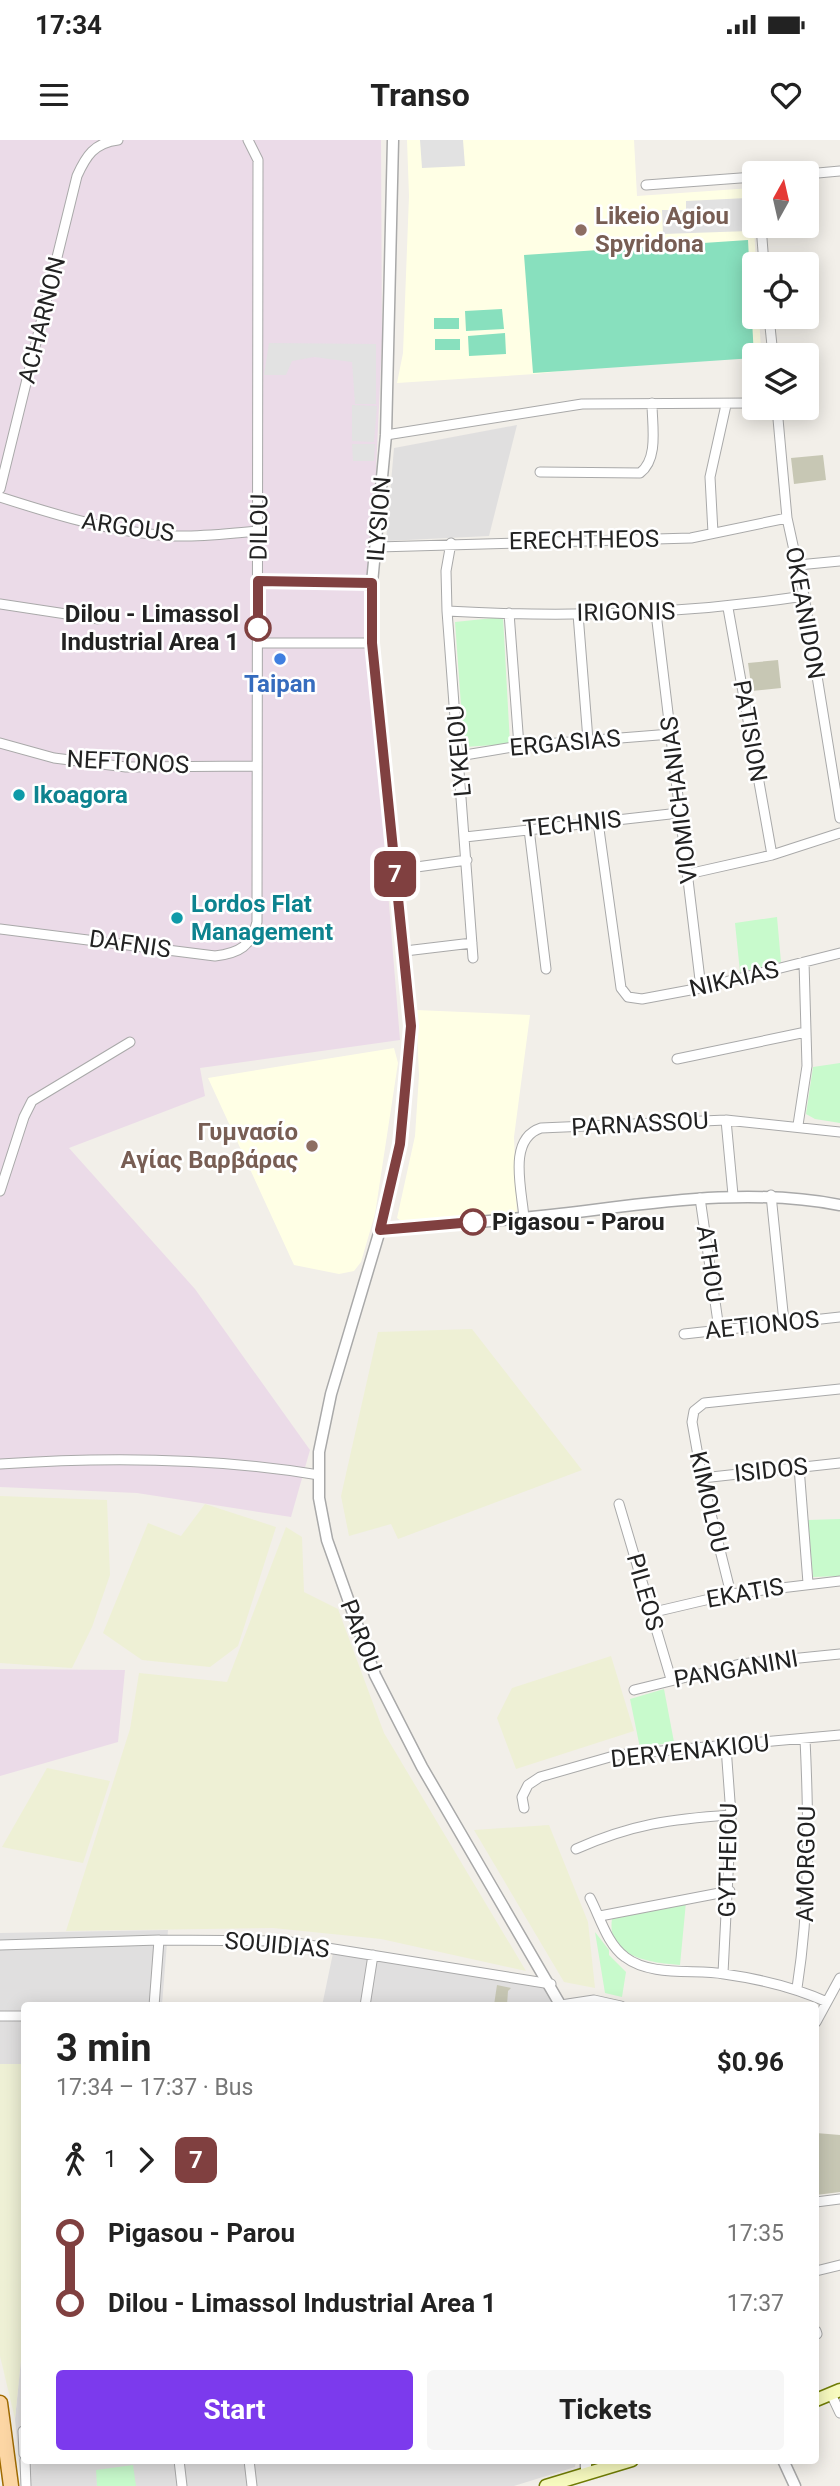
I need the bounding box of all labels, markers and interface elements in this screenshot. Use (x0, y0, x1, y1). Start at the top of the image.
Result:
text: 17:34 (35, 10, 102, 40)
icon: menu (35, 76, 73, 114)
text: Transo (370, 76, 470, 114)
icon: heart (767, 76, 805, 114)
north arrow (742, 161, 819, 238)
map controls (742, 161, 819, 420)
place label: Likeio Agiou Spyridona (595, 202, 729, 258)
marker: Likeio Agiou Spyridona (573, 222, 589, 238)
button: locate (742, 252, 819, 329)
street label: ACHARNON (13, 254, 71, 386)
button: layers (742, 343, 819, 420)
street label: ILYSION (361, 475, 397, 563)
street label: DILOU (244, 494, 274, 560)
street label: ARGOUS (80, 507, 176, 547)
street label: ERECHTHEOS (509, 525, 659, 555)
street label: OKEANIDON (780, 545, 830, 681)
street label: IRIGONIS (576, 597, 676, 627)
place label: Dilou - Limassol Industrial Area 1 (61, 600, 239, 656)
marker: Dilou - Limassol Industrial Area 1 (245, 615, 271, 641)
marker: Taipan (272, 651, 288, 667)
place label: Taipan (244, 670, 316, 698)
street label: PATISION (727, 678, 773, 784)
street label: LYKEIOU (441, 704, 477, 798)
street label: VIOMICHANIAS (655, 715, 703, 885)
street label: ERGASIAS (508, 724, 622, 762)
street label: NEFTONOS (66, 745, 190, 779)
place label: Ikoagora (33, 781, 128, 809)
marker: Ikoagora (11, 787, 27, 803)
street label: TECHNIS (522, 805, 622, 843)
line badge: 7 (372, 851, 418, 897)
text: 7 (388, 860, 402, 888)
place label: Lordos Flat Management (191, 890, 333, 946)
marker: Lordos Flat Management (169, 910, 185, 926)
street label: DAFNIS (87, 924, 173, 964)
street label: NIKAIAS (687, 955, 781, 1003)
street label: PARNASSOU (571, 1106, 709, 1142)
place label: Γυμνασίο Αγίας Βαρβάρας (121, 1118, 298, 1174)
marker: Γυμνασίο Αγίας Βαρβάρας (304, 1138, 320, 1154)
place label: Pigasou - Parou (492, 1208, 665, 1236)
marker: Pigasou - Parou (460, 1209, 486, 1235)
street label: ATHOU (691, 1224, 729, 1304)
street label: AETIONOS (703, 1305, 821, 1345)
street label: KIMOLOU (684, 1449, 734, 1555)
street label: ISIDOS (733, 1452, 809, 1488)
street label: PILEOS (621, 1550, 669, 1634)
street label: EKATIS (704, 1572, 786, 1614)
street label: PAROU (334, 1595, 388, 1677)
street label: PANGANINI (672, 1644, 800, 1694)
street label: DERVENAKIOU (609, 1729, 771, 1773)
street label: GYTHEIOU (713, 1802, 743, 1918)
street label: AMORGOU (791, 1806, 821, 1922)
street label: SOUIDIAS (223, 1926, 331, 1964)
text: 3 min (56, 2026, 152, 2070)
text: $0.96 (717, 2047, 784, 2077)
text: 17:34 – 17:37 · Bus (56, 2074, 253, 2101)
icon: walk (56, 2141, 94, 2179)
icon: forward (127, 2141, 165, 2179)
text: 1 (104, 2146, 117, 2173)
text: 7 (189, 2146, 203, 2174)
text: Pigasou - Parou (108, 2218, 295, 2248)
text: 17:35 (727, 2220, 784, 2247)
text: Dilou - Limassol Industrial Area 1 (108, 2288, 496, 2318)
text: 17:37 (727, 2290, 784, 2317)
button: Start (56, 2370, 413, 2450)
button: Tickets (427, 2370, 784, 2450)

